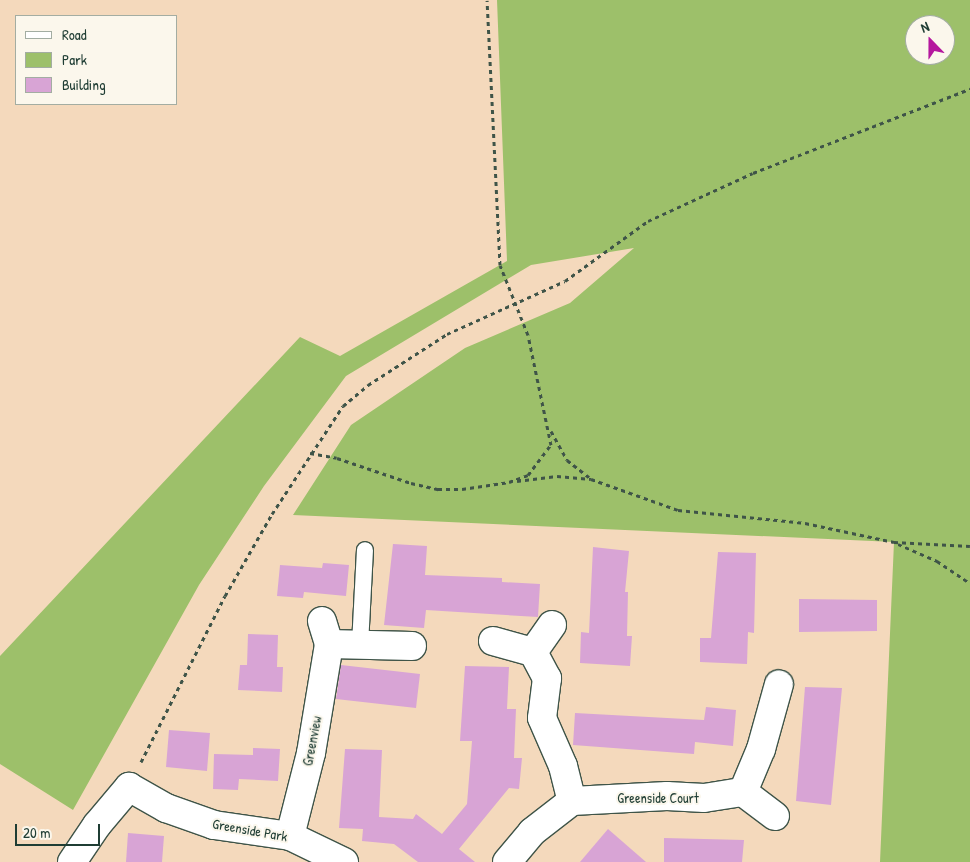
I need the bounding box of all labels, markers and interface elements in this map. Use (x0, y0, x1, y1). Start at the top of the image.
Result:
legend (15, 15, 178, 105)
north arrow (905, 15, 955, 65)
text: N (918, 16, 932, 37)
text: Road (62, 24, 87, 45)
text: Park (62, 49, 87, 70)
text: Building (62, 74, 106, 95)
street label: Greenview (299, 715, 325, 767)
street label: Greenside Court (617, 790, 699, 806)
scale bar (18, 814, 102, 846)
street label: Greenside Park (211, 815, 289, 845)
text: 20 m (23, 822, 50, 843)

